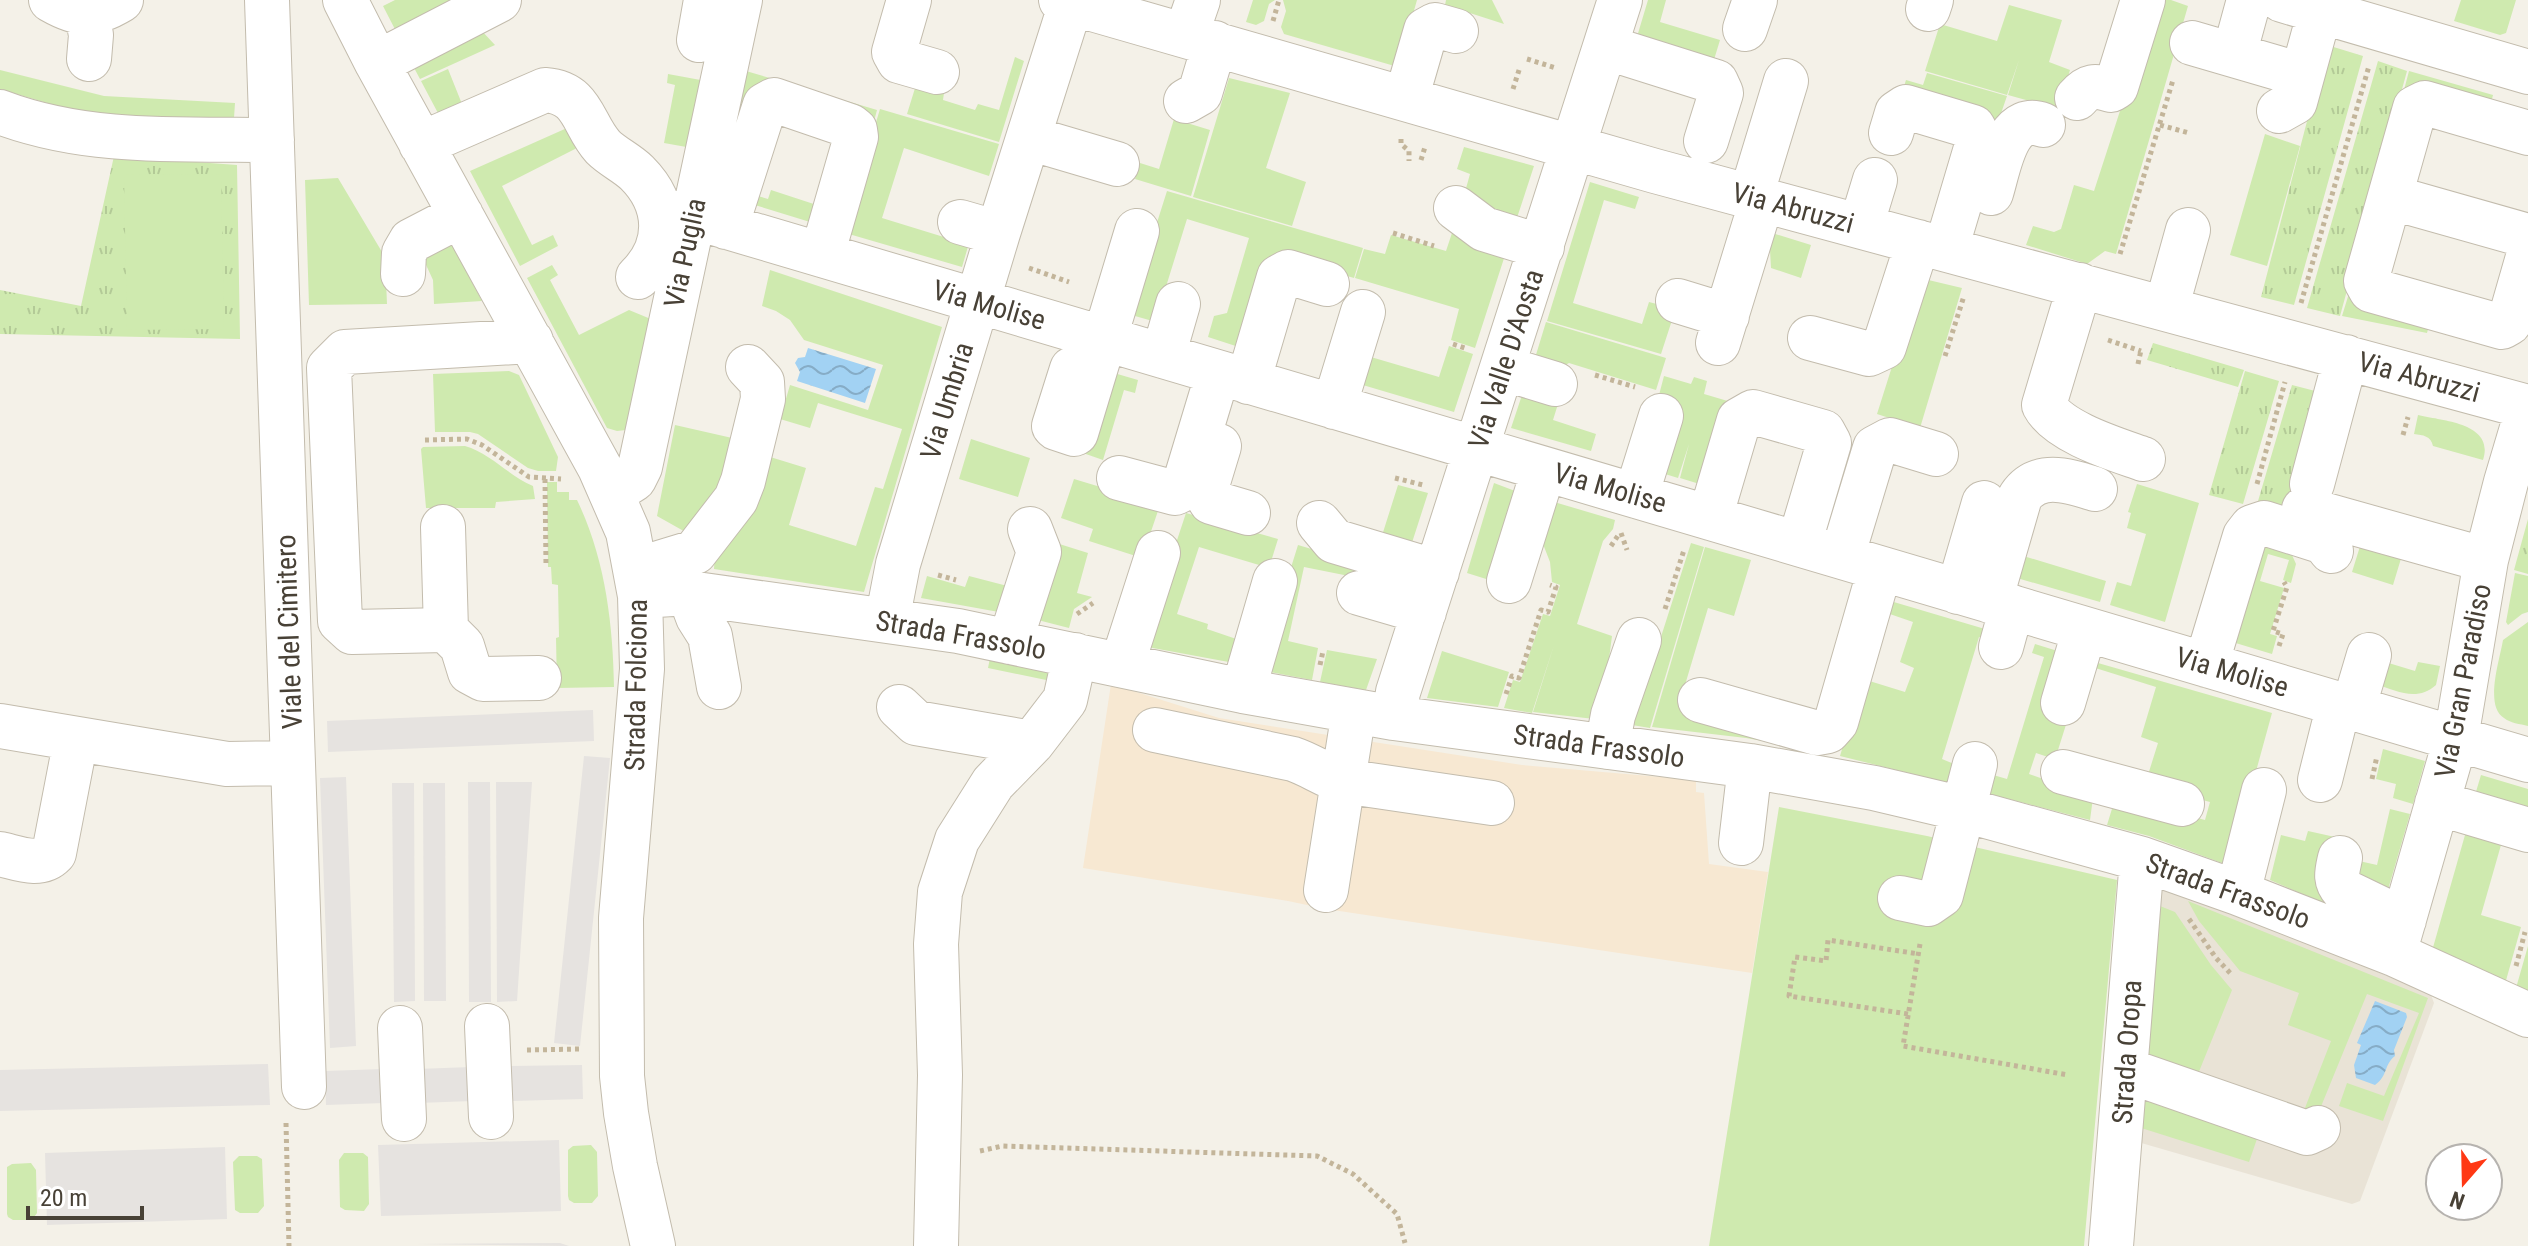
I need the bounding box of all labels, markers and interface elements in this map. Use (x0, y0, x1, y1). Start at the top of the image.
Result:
street label: Via Abruzzi (1728, 176, 1858, 240)
street label: Via Puglia (657, 195, 713, 311)
street label: Via Valle D'Aosta (1461, 265, 1551, 453)
street label: Via Molise (929, 273, 1049, 337)
street label: Via Umbria (914, 338, 980, 464)
street label: Via Abruzzi (2354, 345, 2484, 409)
street label: Via Molise (1550, 456, 1670, 520)
street label: Viale del Cimitero (269, 534, 309, 730)
street label: Via Gran Paradiso (2428, 581, 2498, 781)
street label: Strada Folciona (618, 599, 654, 771)
street label: Strada Frassolo (873, 604, 1049, 666)
street label: Via Molise (2172, 640, 2292, 704)
street label: Strada Frassolo (1511, 718, 1687, 774)
street label: Strada Frassolo (2141, 846, 2315, 936)
street label: Strada Oropa (2106, 979, 2148, 1125)
north arrow (2424, 1142, 2504, 1222)
scale bar (28, 1170, 142, 1220)
text: 20 m (40, 1184, 87, 1212)
text: N (2447, 1186, 2468, 1214)

